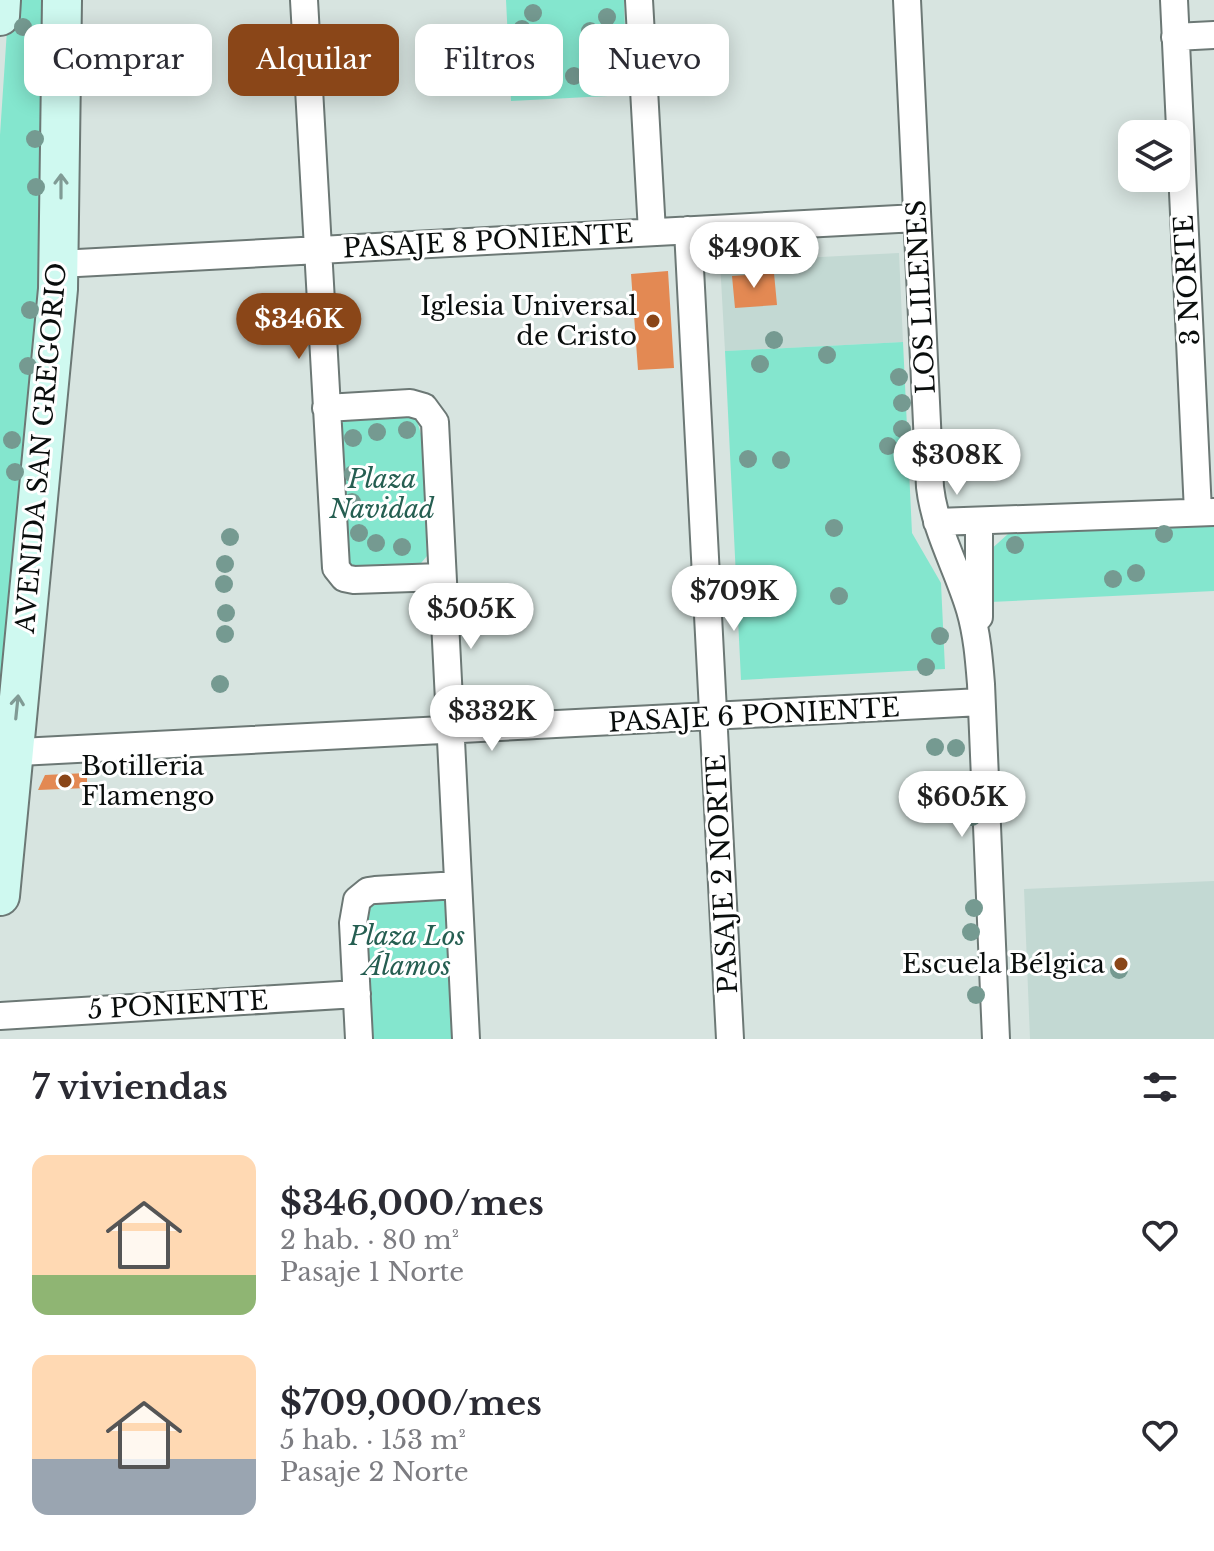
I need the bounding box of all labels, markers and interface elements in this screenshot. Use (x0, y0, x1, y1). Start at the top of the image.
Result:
chip: Comprar (24, 24, 212, 96)
chip: Alquilar (228, 24, 399, 96)
chip: Filtros (415, 24, 563, 96)
chip: Nuevo (579, 24, 729, 96)
map controls (1118, 120, 1190, 192)
button: layers (1118, 120, 1190, 192)
one-way arrow (53, 173, 69, 200)
street label: LOS LILENES (900, 199, 942, 395)
street label: 3 NORTE (1168, 214, 1206, 346)
street label: PASAJE 8 PONIENTE (342, 217, 634, 265)
pin: $490K (698, 222, 810, 290)
text: $490K (708, 232, 800, 264)
street label: AVENIDA SAN GREGORIO (9, 261, 73, 636)
place label: Iglesia Universal de Cristo (420, 290, 637, 352)
pin: $346K (243, 293, 355, 361)
text: $346K (254, 303, 344, 335)
marker: Iglesia Universal de Cristo (644, 312, 662, 330)
pin: $308K (901, 429, 1013, 497)
text: $308K (912, 439, 1002, 471)
park label: Plaza Navidad (328, 463, 435, 525)
pin: $709K (678, 565, 790, 633)
text: $709K (690, 575, 778, 607)
pin: $505K (415, 583, 527, 651)
text: $505K (427, 593, 515, 625)
pin: $332K (436, 685, 548, 753)
street label: PASAJE 6 PONIENTE (607, 691, 901, 739)
one-way arrow (10, 694, 25, 720)
text: $332K (448, 695, 536, 727)
place label: Botilleria Flamengo (81, 750, 214, 812)
street label: PASAJE 2 NORTE (700, 753, 744, 995)
pin: $605K (906, 771, 1018, 839)
marker: Botilleria Flamengo (56, 772, 74, 790)
text: $605K (917, 781, 1007, 813)
park label: Plaza Los Álamos (348, 920, 465, 982)
place label: Escuela Bélgica (902, 948, 1106, 980)
marker: Escuela Bélgica (1112, 955, 1130, 973)
street label: 5 PONIENTE (87, 984, 269, 1026)
icon: filters (1138, 1065, 1182, 1109)
text: 7 viviendas (32, 1066, 228, 1108)
text: $346,000/mes (280, 1182, 544, 1224)
icon: home (96, 1187, 192, 1283)
icon: heart (1138, 1213, 1182, 1257)
text: 2 hab. · 80 m² (280, 1224, 459, 1256)
text: Pasaje 1 Norte (280, 1256, 464, 1288)
text: $709,000/mes (280, 1382, 542, 1424)
icon: home (96, 1387, 192, 1483)
icon: heart (1138, 1413, 1182, 1457)
text: 5 hab. · 153 m² (280, 1424, 466, 1456)
text: Pasaje 2 Norte (280, 1456, 469, 1488)

